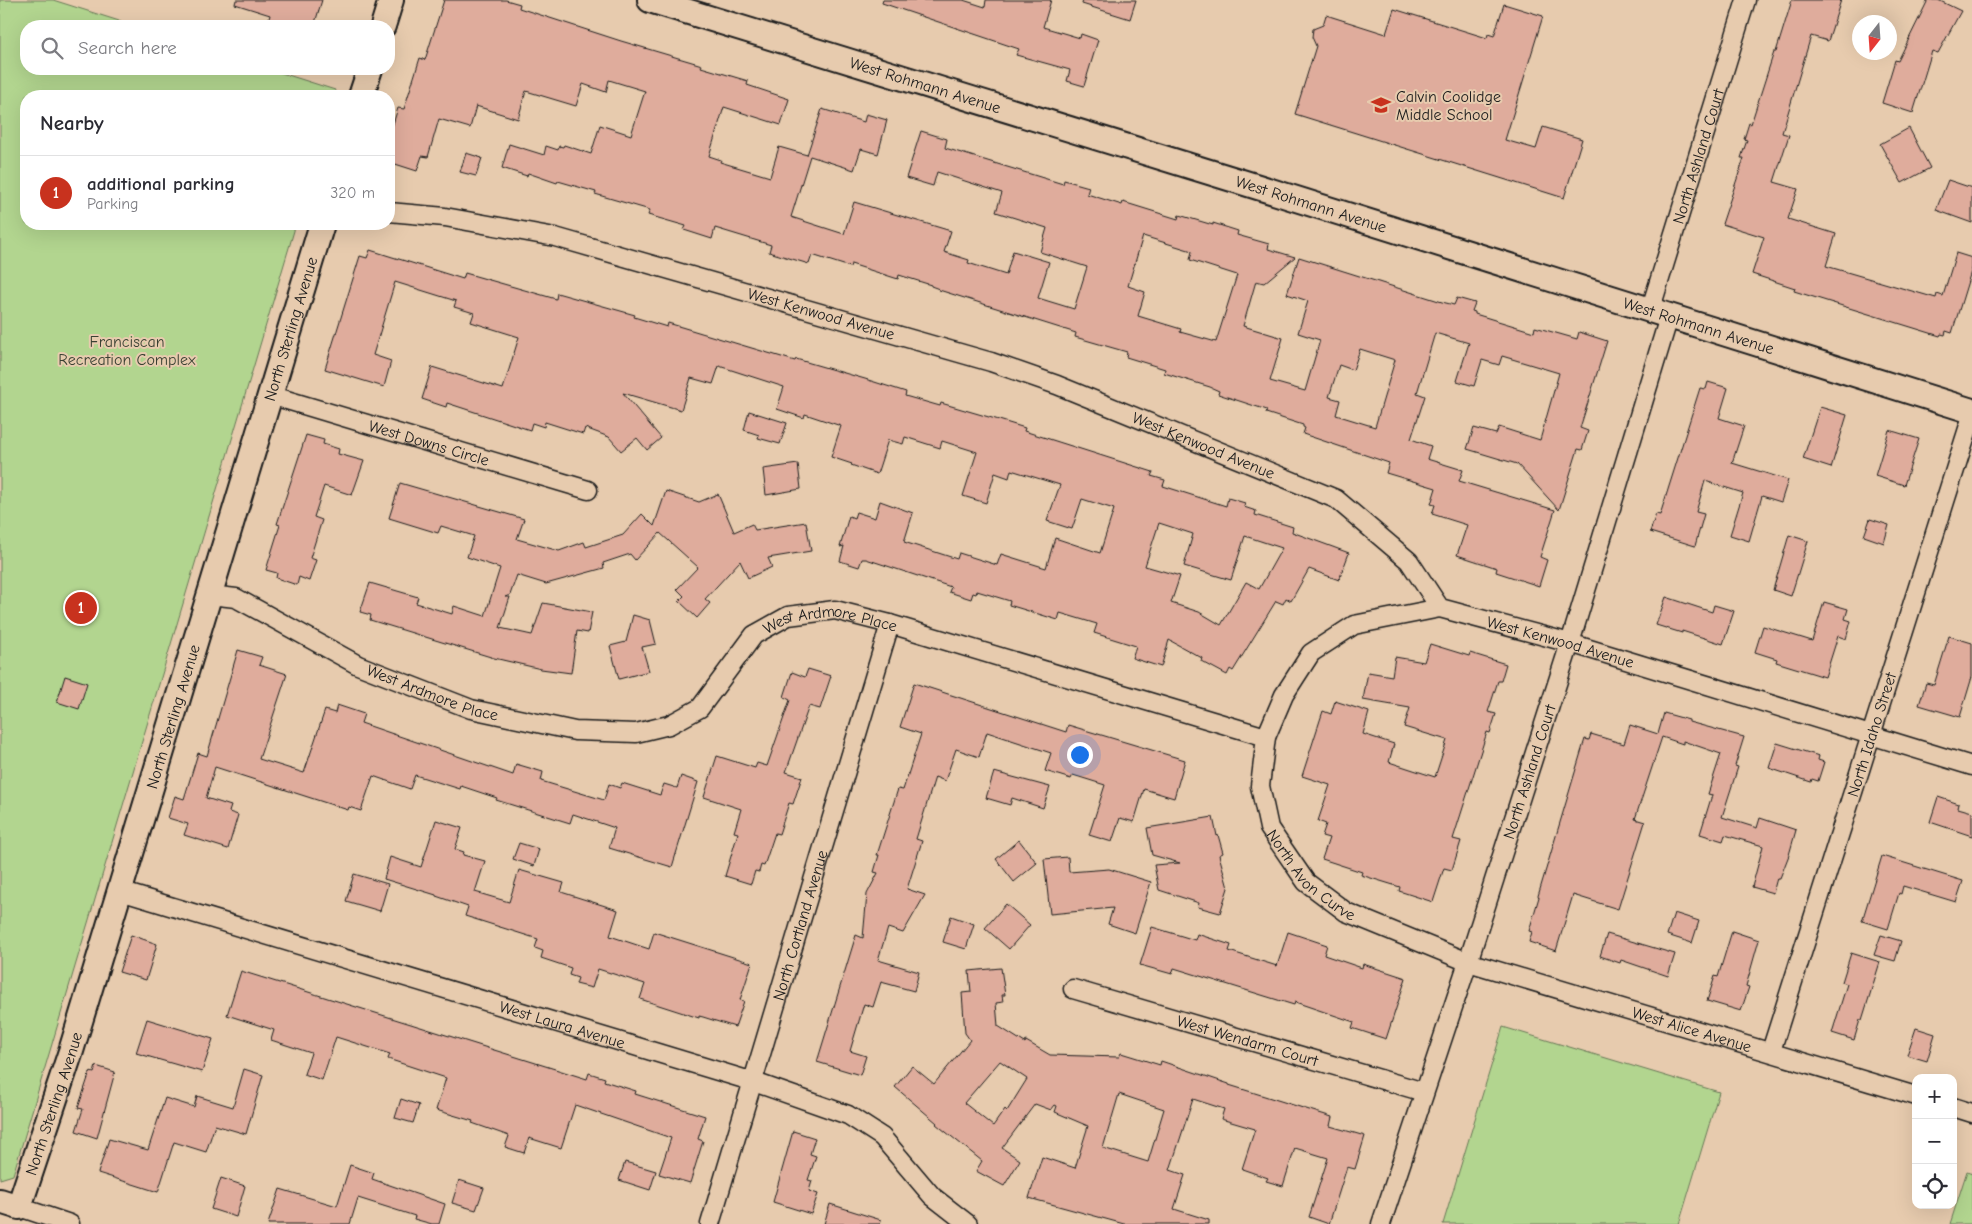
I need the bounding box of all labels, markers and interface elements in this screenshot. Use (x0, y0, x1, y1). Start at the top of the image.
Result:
north arrow (1852, 15, 1897, 60)
search box (20, 20, 395, 75)
icon: search (38, 34, 66, 62)
text: Search here (78, 37, 177, 59)
street label: West Rohmann Avenue (847, 54, 1003, 117)
street label: North Ashland Court (1669, 86, 1728, 226)
place label: Calvin Coolidge Middle School (1396, 88, 1501, 124)
school or university icon: Calvin Coolidge Middle School (1370, 94, 1392, 116)
text: Nearby (40, 111, 104, 135)
text: additional parking (87, 173, 235, 195)
street label: West Rohmann Avenue (1233, 173, 1389, 237)
text: 1 (53, 184, 59, 202)
text: 320 m (330, 184, 375, 202)
text: Parking (87, 195, 139, 213)
street label: North Sterling Avenue (261, 255, 321, 404)
street label: West Kenwood Avenue (745, 285, 897, 344)
street label: West Rohmann Avenue (1621, 294, 1776, 358)
park label: Franciscan Recreation Complex (58, 333, 196, 369)
street label: West Kenwood Avenue (1130, 409, 1277, 483)
street label: West Downs Circle (366, 417, 491, 470)
pin: 1 (65, 589, 97, 627)
street label: West Ardmore Place (760, 602, 899, 638)
street label: West Kenwood Avenue (1485, 613, 1636, 672)
street label: North Sterling Avenue (143, 642, 204, 791)
street label: West Ardmore Place (364, 661, 500, 725)
street label: North Idaho Street (1844, 670, 1900, 799)
street label: North Ashland Court (1500, 702, 1560, 841)
your location (1067, 742, 1093, 768)
street label: North Avon Curve (1263, 826, 1357, 925)
street label: North Cortland Avenue (770, 848, 832, 1003)
street label: West Laura Avenue (497, 998, 627, 1053)
street label: West Alice Avenue (1630, 1004, 1754, 1056)
street label: West Wendarm Court (1175, 1012, 1320, 1071)
street label: North Sterling Avenue (22, 1030, 86, 1178)
map controls (1912, 1074, 1957, 1209)
button: + (1912, 1074, 1957, 1119)
button: − (1912, 1119, 1957, 1164)
button: locate (1912, 1164, 1957, 1209)

